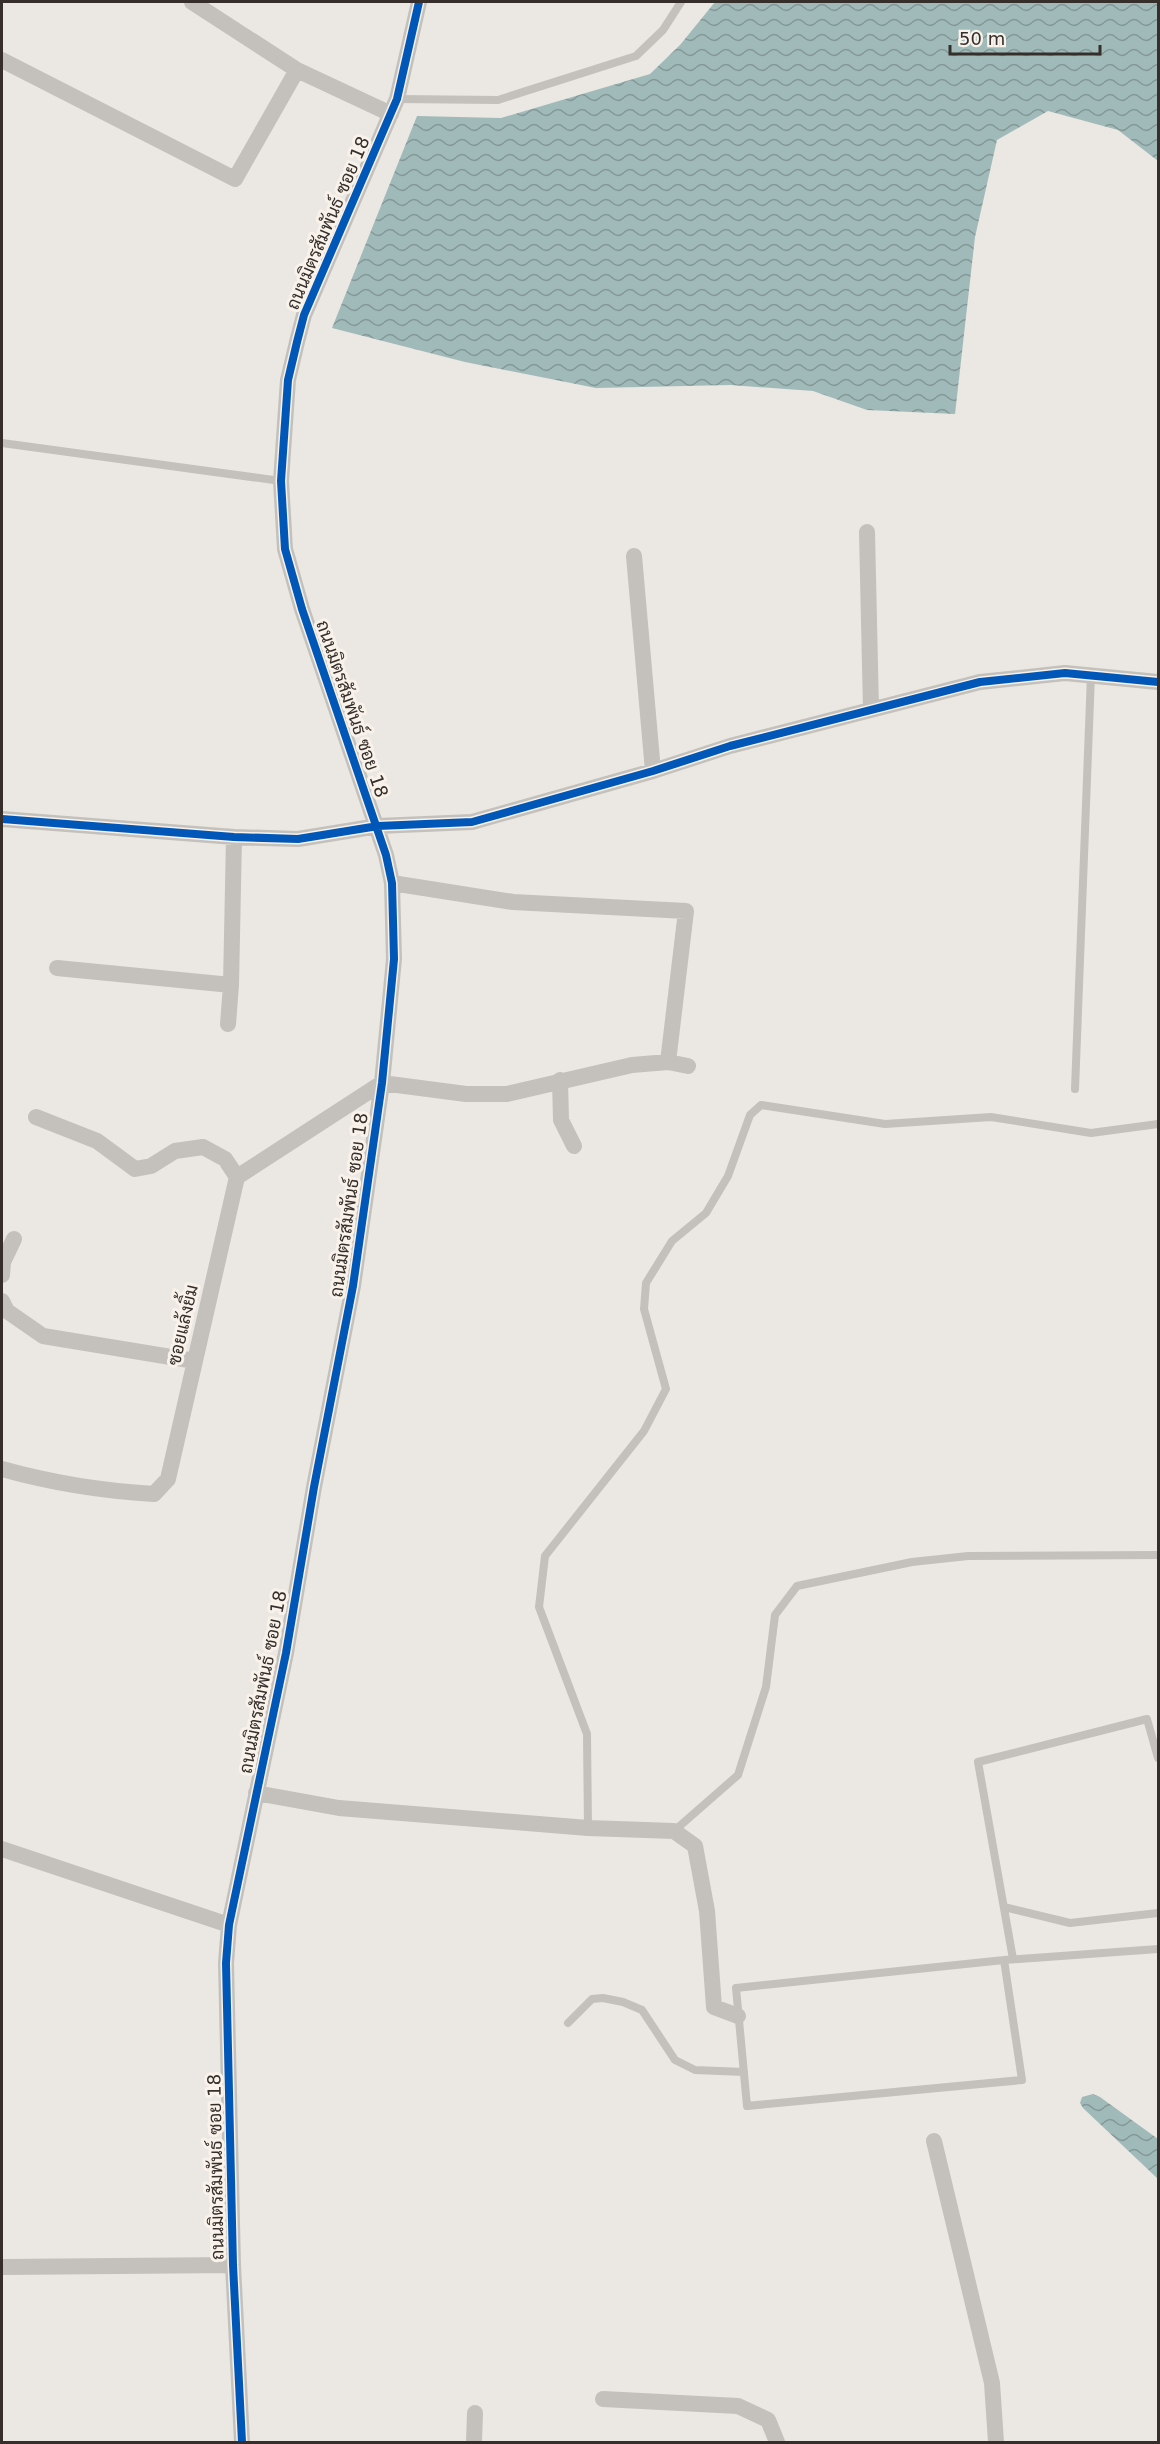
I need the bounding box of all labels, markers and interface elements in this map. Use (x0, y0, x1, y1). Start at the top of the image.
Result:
scale bar (950, 18, 1100, 56)
text: 50 m (959, 28, 1005, 49)
street label: ถนนมิตรสัมพันธ์ ซอย 18 (280, 132, 374, 313)
street label: ถนนมิตรสัมพันธ์ ซอย 18 (312, 617, 395, 800)
street label: ถนนมิตรสัมพันธ์ ซอย 18 (323, 1111, 372, 1299)
street label: ซอยแล้งยิ้ม (159, 1281, 202, 1367)
street label: ถนนมิตรสัมพันธ์ ซอย 18 (232, 1588, 291, 1775)
street label: ถนนมิตรสัมพันธ์ ซอย 18 (201, 2074, 228, 2260)

